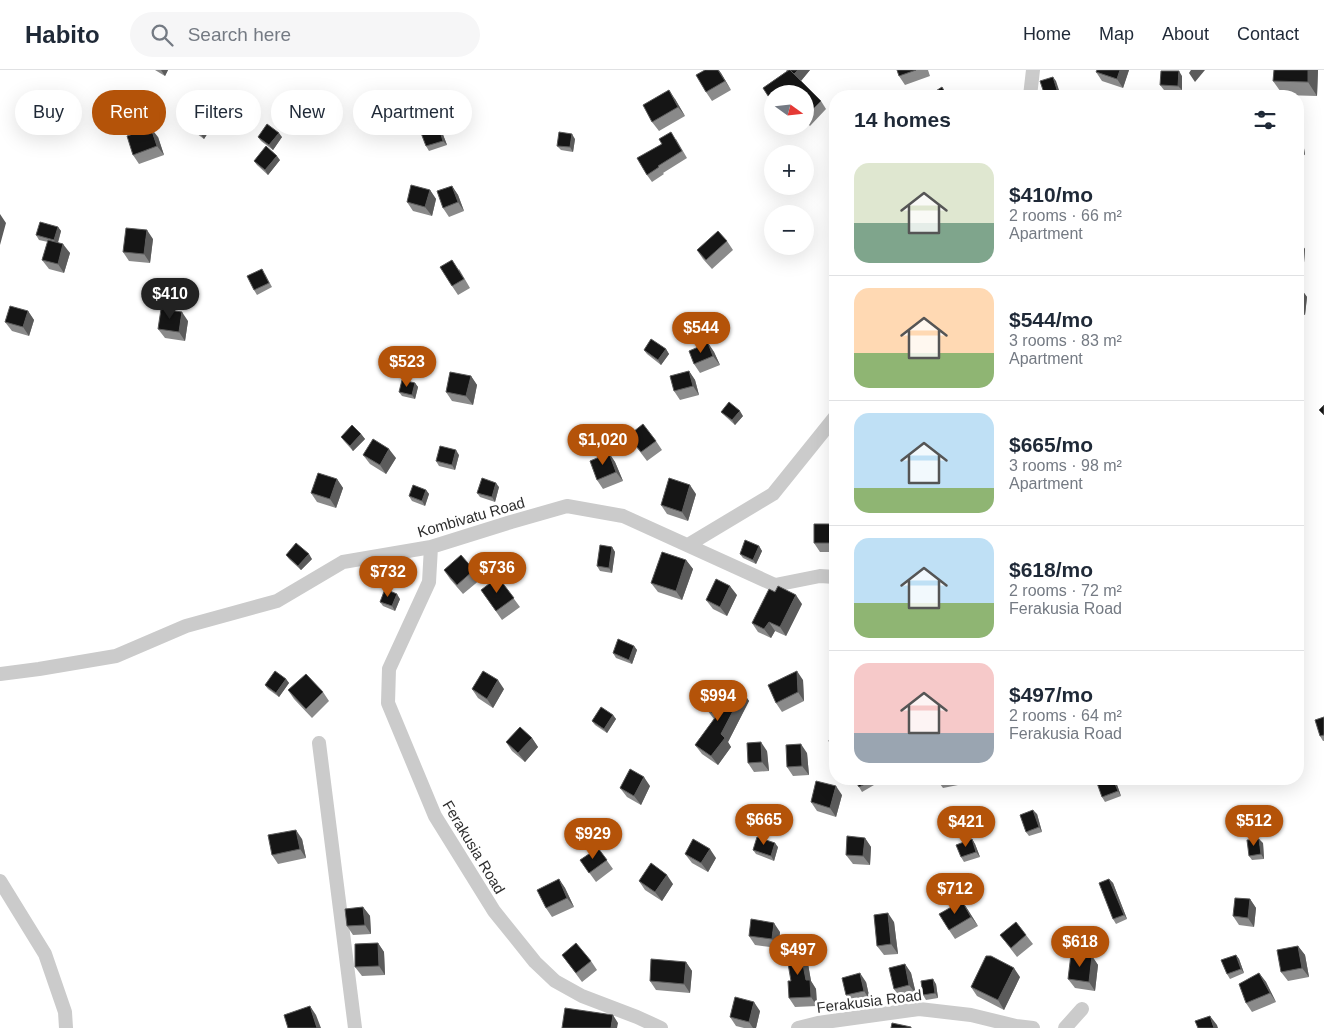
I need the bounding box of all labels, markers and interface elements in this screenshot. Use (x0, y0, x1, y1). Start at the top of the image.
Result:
search box (130, 12, 480, 57)
text: Habito (25, 21, 100, 48)
icon: search (148, 21, 176, 49)
text: Search here (188, 24, 291, 45)
text: Home (1023, 24, 1071, 44)
text: Map (1099, 24, 1134, 44)
text: About (1162, 24, 1209, 44)
text: Contact (1237, 24, 1299, 44)
north arrow (764, 85, 814, 135)
map controls (764, 85, 814, 255)
chip: Buy (15, 90, 82, 135)
chip: Rent (92, 90, 166, 135)
chip: Filters (176, 90, 261, 135)
chip: New (271, 90, 343, 135)
chip: Apartment (353, 90, 472, 135)
icon: filters (1251, 106, 1279, 134)
text: 14 homes (854, 108, 951, 131)
button: + (764, 145, 814, 195)
icon: home (894, 183, 954, 243)
text: $410/mo (1009, 183, 1093, 206)
button: − (764, 205, 814, 255)
text: 2 rooms · 66 m² (1009, 207, 1122, 224)
text: Apartment (1009, 225, 1083, 242)
pin: $410 (140, 278, 200, 320)
text: $410 (152, 285, 188, 302)
icon: home (894, 308, 954, 368)
text: $544/mo (1009, 308, 1093, 331)
pin: $544 (671, 312, 731, 354)
text: $544 (683, 319, 719, 336)
text: 3 rooms · 83 m² (1009, 332, 1122, 349)
pin: $523 (377, 346, 437, 388)
text: Apartment (1009, 350, 1083, 367)
text: $523 (389, 353, 425, 370)
pin: $1,020 (562, 424, 644, 466)
text: $1,020 (579, 431, 627, 448)
icon: home (894, 433, 954, 493)
text: $665/mo (1009, 433, 1093, 456)
text: 3 rooms · 98 m² (1009, 457, 1122, 474)
text: Apartment (1009, 475, 1083, 492)
street label: Kombivatu Road (415, 494, 527, 540)
pin: $736 (467, 552, 527, 594)
pin: $732 (358, 556, 418, 598)
icon: home (894, 558, 954, 618)
text: $618/mo (1009, 558, 1093, 581)
text: $736 (479, 559, 515, 576)
text: $732 (370, 563, 406, 580)
text: 2 rooms · 72 m² (1009, 582, 1122, 599)
text: Ferakusia Road (1009, 600, 1122, 617)
pin: $994 (688, 680, 748, 722)
icon: home (894, 683, 954, 743)
text: $497/mo (1009, 683, 1093, 706)
text: $994 (700, 687, 736, 704)
text: 2 rooms · 64 m² (1009, 707, 1122, 724)
text: Ferakusia Road (1009, 725, 1122, 742)
street label: Ferakusia Road (439, 797, 509, 897)
pin: $665 (734, 804, 794, 846)
pin: $512 (1224, 804, 1284, 847)
pin: $421 (936, 806, 996, 848)
text: $665 (746, 811, 782, 828)
text: $512 (1236, 812, 1272, 829)
text: $421 (948, 813, 984, 830)
pin: $929 (563, 818, 623, 860)
text: $929 (575, 825, 611, 842)
pin: $712 (925, 872, 985, 915)
text: $712 (937, 880, 973, 897)
pin: $618 (1050, 926, 1110, 968)
text: $618 (1062, 933, 1098, 950)
pin: $497 (768, 934, 828, 976)
text: $497 (780, 941, 816, 958)
street label: Ferakusia Road (815, 986, 923, 1016)

